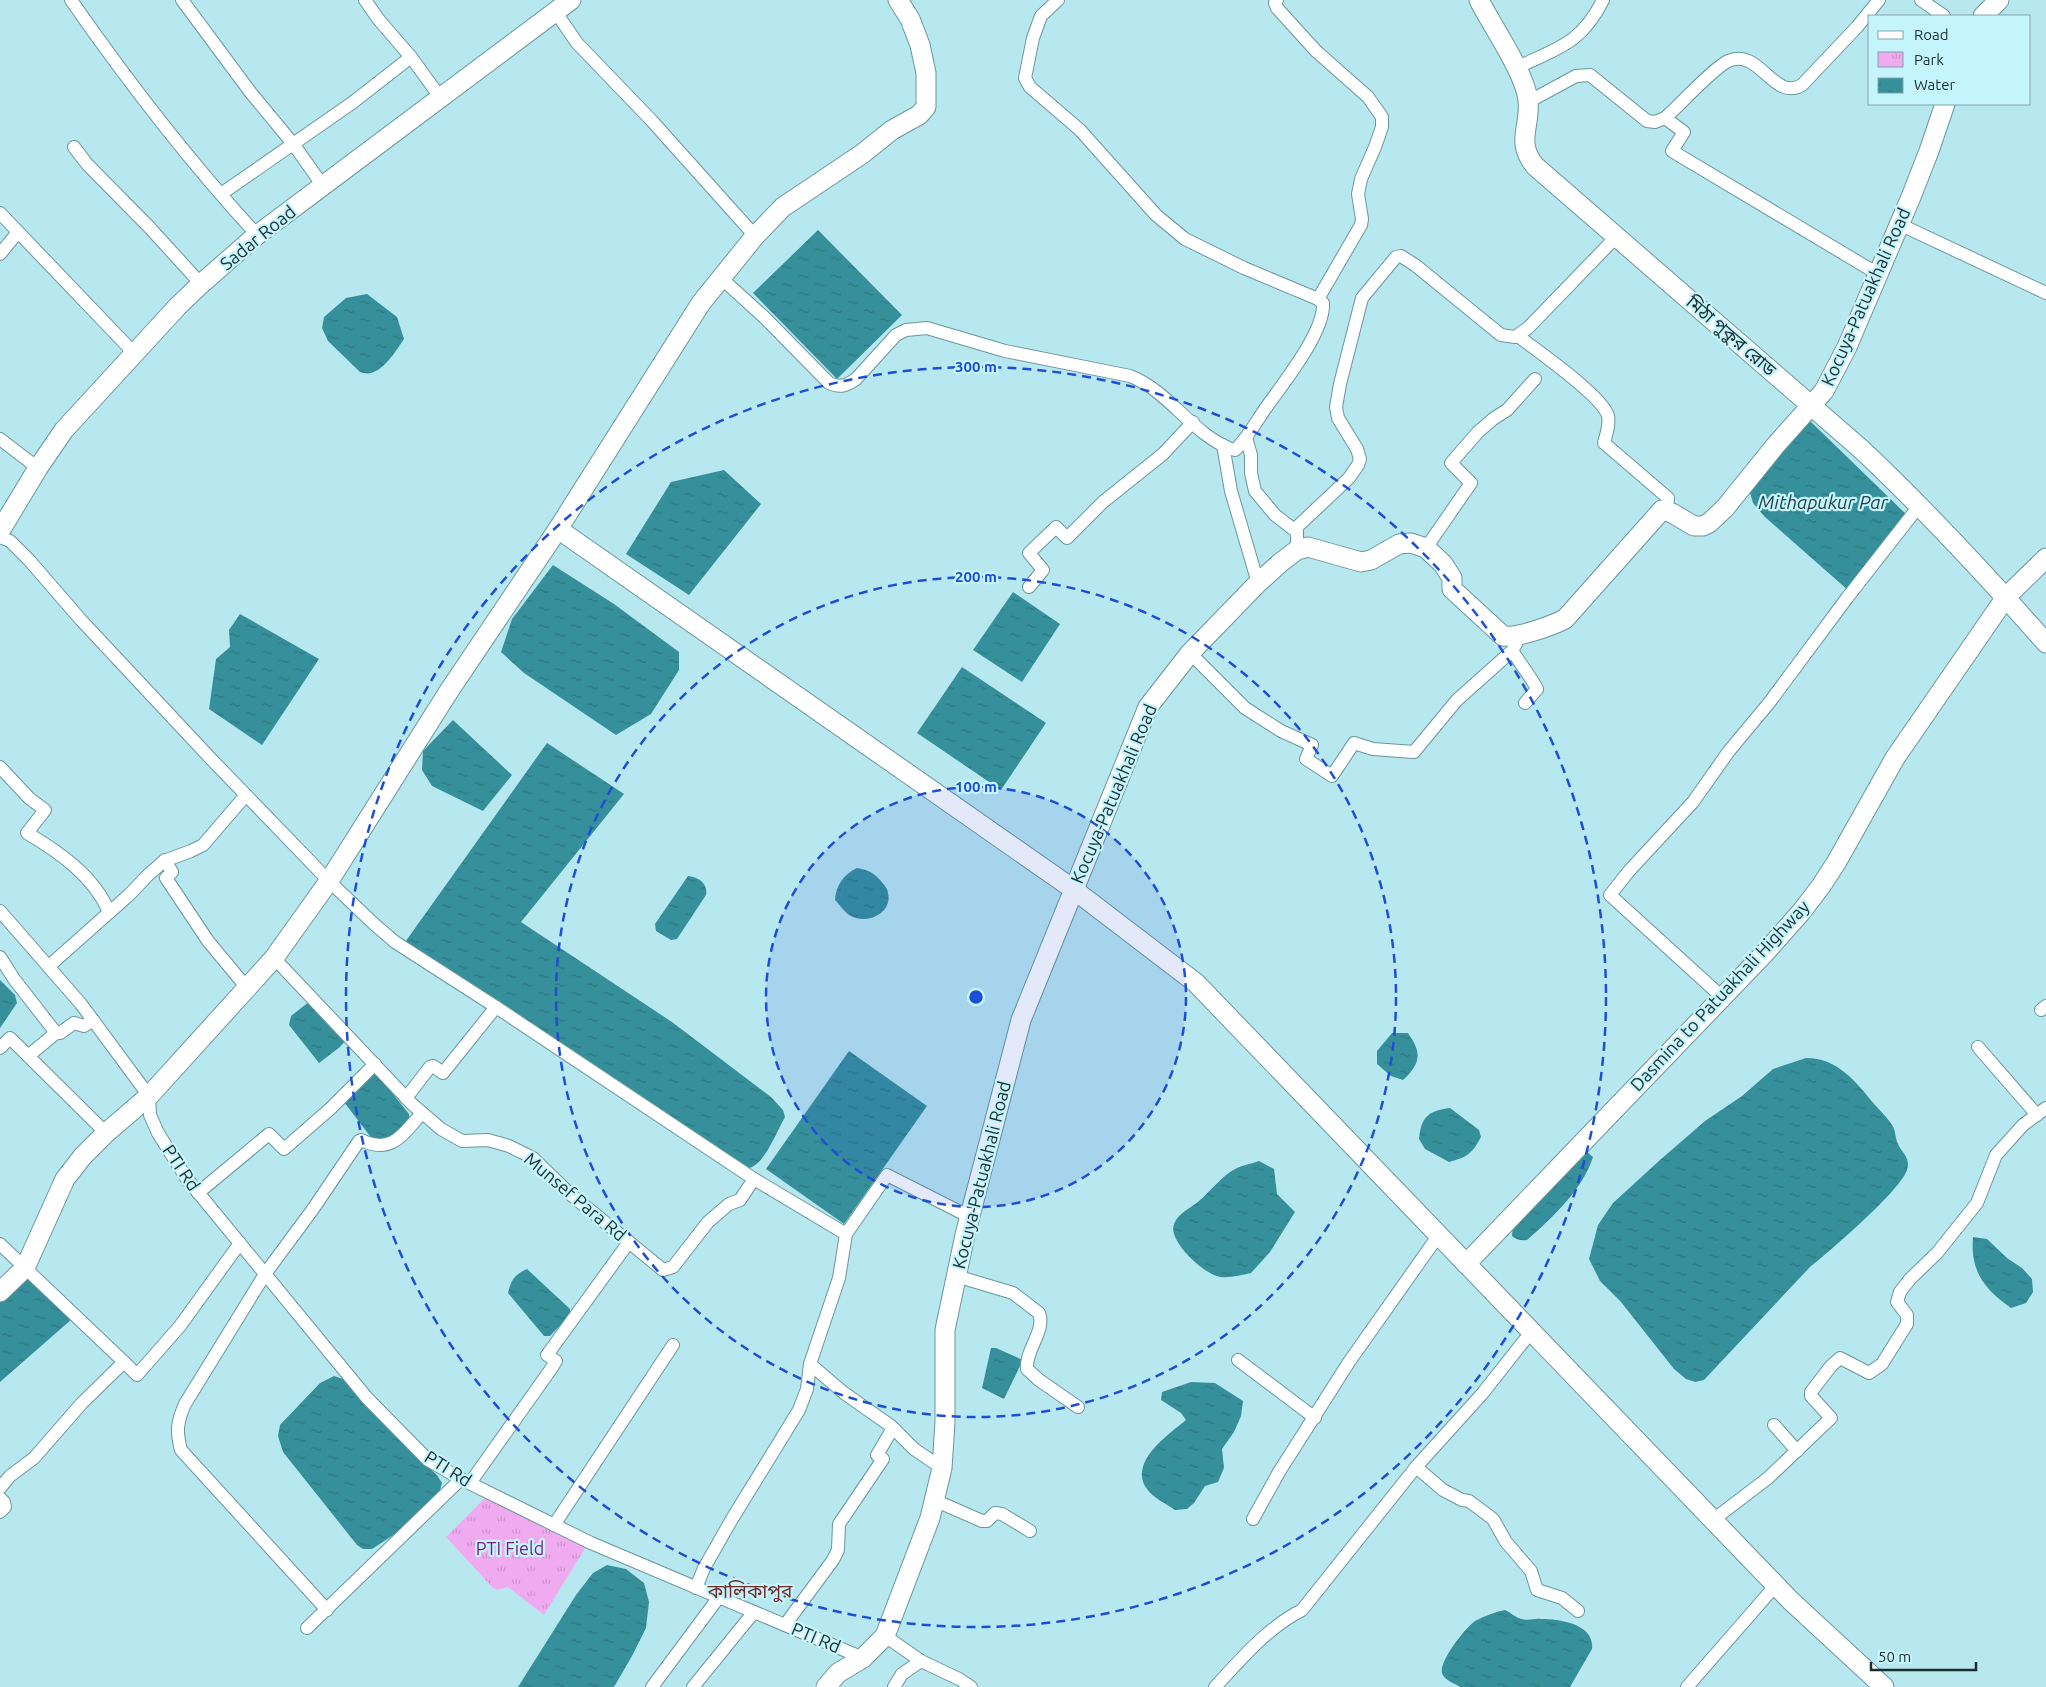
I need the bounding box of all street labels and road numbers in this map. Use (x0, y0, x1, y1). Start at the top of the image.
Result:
street label: Sadar Road (216, 201, 299, 274)
street label: Kocuya-Patuakhali Road (1817, 204, 1913, 389)
street label: মিঠা পুকুর রোড (1681, 290, 1780, 381)
street label: Kocuya-Patuakhali Road (1066, 701, 1160, 886)
street label: Dasmina to Patuakhali Highway (1626, 896, 1813, 1095)
street label: Kocuya-Patuakhali Road (948, 1079, 1014, 1271)
street label: PTI Rd (159, 1141, 204, 1194)
street label: Munsef Para Rd (521, 1148, 631, 1245)
street label: PTI Rd (422, 1446, 476, 1490)
street label: PTI Rd (789, 1618, 844, 1656)

